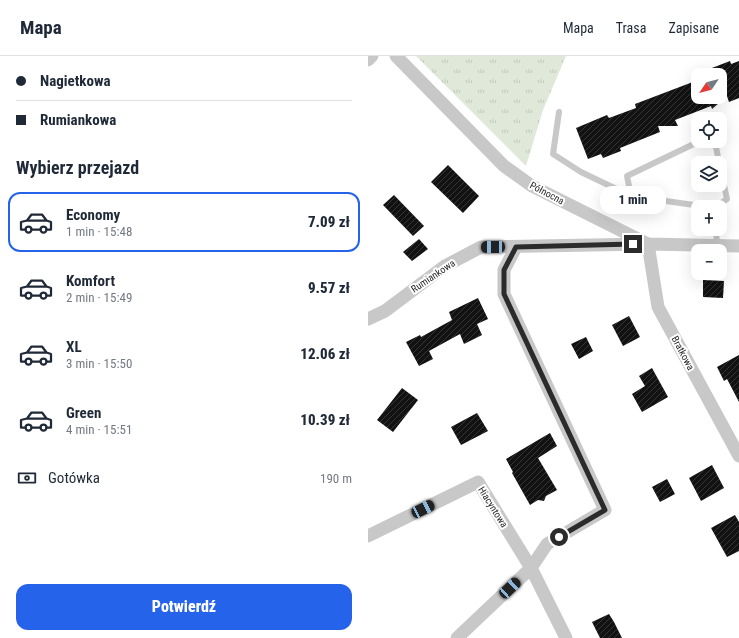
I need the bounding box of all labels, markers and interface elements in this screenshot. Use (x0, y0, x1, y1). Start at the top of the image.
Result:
text: Mapa (20, 16, 62, 39)
text: Mapa (563, 20, 594, 36)
text: Trasa (616, 20, 646, 36)
text: Zapisane (668, 20, 719, 36)
north arrow (691, 68, 727, 104)
map controls (691, 68, 727, 280)
text: Nagietkowa (40, 72, 111, 90)
text: Rumiankowa (40, 111, 116, 129)
button: locate (691, 112, 727, 148)
button: layers (691, 156, 727, 192)
text: Wybierz przejazd (16, 157, 139, 178)
street label: Północna (528, 179, 566, 207)
callout: 1 min (600, 186, 666, 214)
text: 1 min (619, 192, 647, 207)
button: + (691, 200, 727, 236)
icon: car (18, 204, 54, 240)
text: Economy (66, 206, 120, 224)
text: 7.09 zł (308, 213, 350, 231)
text: 1 min · 15:48 (66, 224, 132, 239)
route end (624, 235, 642, 253)
car (481, 241, 505, 253)
button: − (691, 244, 727, 280)
street label: Rumiankowa (409, 257, 457, 295)
icon: car (18, 270, 54, 306)
text: Komfort (66, 272, 115, 290)
text: 9.57 zł (308, 279, 350, 297)
text: 2 min · 15:49 (66, 290, 132, 305)
street label: Bratkowa (669, 334, 697, 372)
icon: car (18, 336, 54, 372)
text: XL (66, 338, 82, 356)
text: 12.06 zł (300, 345, 350, 363)
text: 3 min · 15:50 (66, 356, 132, 371)
icon: car (18, 402, 54, 438)
text: Green (66, 404, 101, 422)
text: 10.39 zł (300, 411, 350, 429)
text: 4 min · 15:51 (66, 422, 132, 437)
icon: cash (16, 467, 38, 489)
text: Gotówka (48, 469, 100, 487)
text: 190 m (320, 471, 352, 486)
street label: Hiacyntowa (476, 485, 510, 530)
car (410, 498, 436, 520)
route start (550, 528, 568, 546)
car (497, 575, 523, 601)
button: Potwierdź (16, 584, 352, 630)

